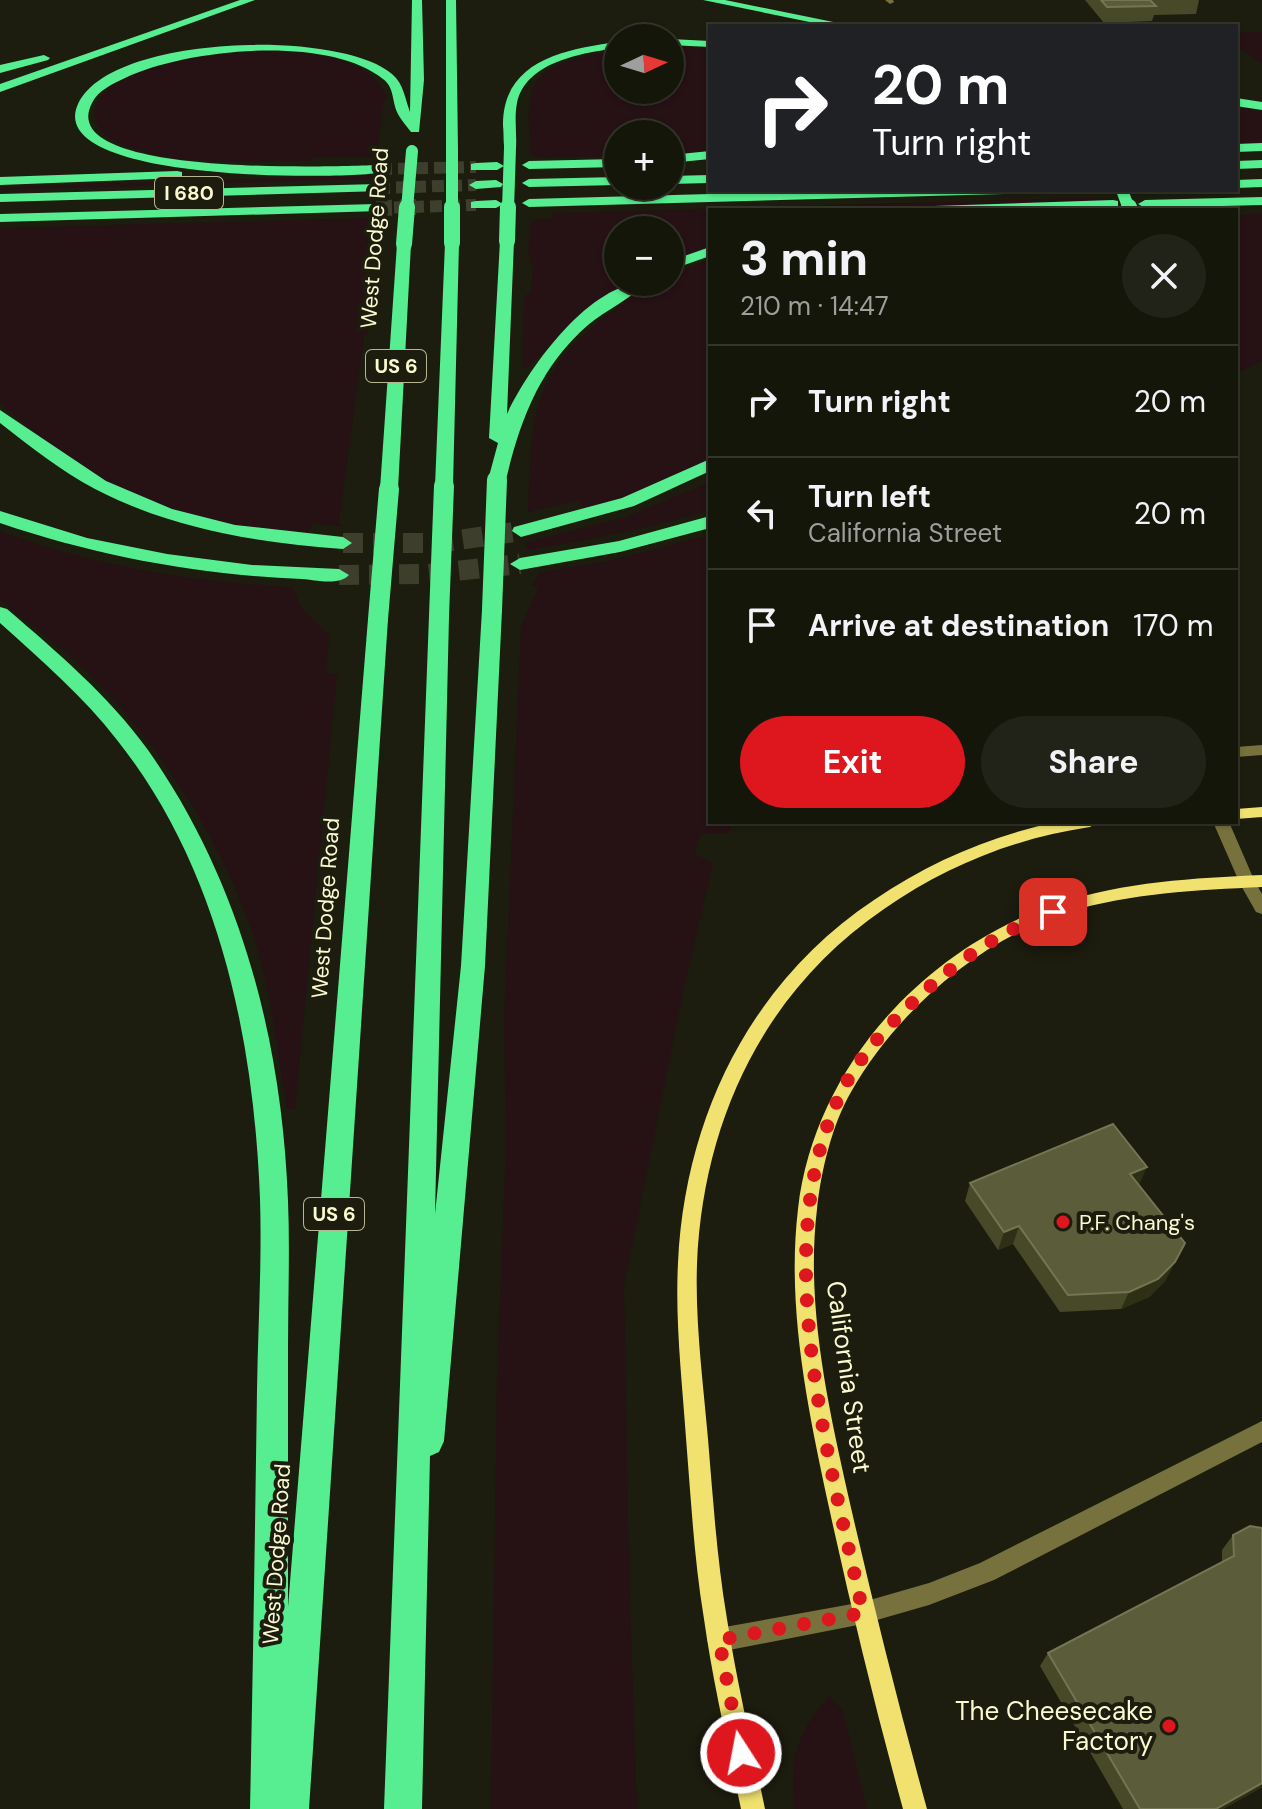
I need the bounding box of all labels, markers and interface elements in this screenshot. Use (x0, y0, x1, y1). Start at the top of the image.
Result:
north arrow (604, 24, 684, 104)
map controls (604, 24, 684, 296)
text: 20 m (872, 48, 1009, 121)
icon: right (740, 56, 844, 160)
text: Turn right (872, 119, 1031, 166)
button: + (604, 120, 684, 200)
street label: West Dodge Road (354, 147, 395, 329)
road number: I 680 (155, 177, 223, 209)
button: − (604, 216, 684, 296)
text: 3 min (740, 227, 868, 290)
button: close (1122, 234, 1206, 318)
text: 210 m · 14:47 (740, 289, 889, 323)
road number: US 6 (366, 350, 426, 382)
icon: right (740, 379, 784, 423)
text: Turn right (808, 382, 951, 421)
text: 20 m (1134, 382, 1206, 421)
text: Turn left (808, 477, 931, 516)
icon: left (740, 491, 784, 535)
text: 20 m (1134, 494, 1206, 533)
text: California Street (808, 516, 1002, 550)
icon: arrive (740, 603, 784, 647)
text: Arrive at destination (808, 606, 1109, 645)
text: 170 m (1133, 606, 1213, 645)
button: Exit (740, 716, 965, 808)
button: Share (981, 716, 1206, 808)
street label: West Dodge Road (305, 817, 346, 999)
pin (1019, 878, 1087, 946)
icon: arrive (1031, 890, 1075, 934)
road number: US 6 (304, 1198, 364, 1230)
place label: P.F. Chang's (1079, 1208, 1195, 1237)
marker: P.F. Chang's (1054, 1213, 1072, 1231)
street label: California Street (819, 1279, 879, 1475)
street label: West Dodge Road (256, 1463, 297, 1645)
place label: The Cheesecake Factory (955, 1694, 1153, 1758)
position arrow (699, 1711, 783, 1795)
marker: The Cheesecake Factory (1160, 1717, 1178, 1735)

